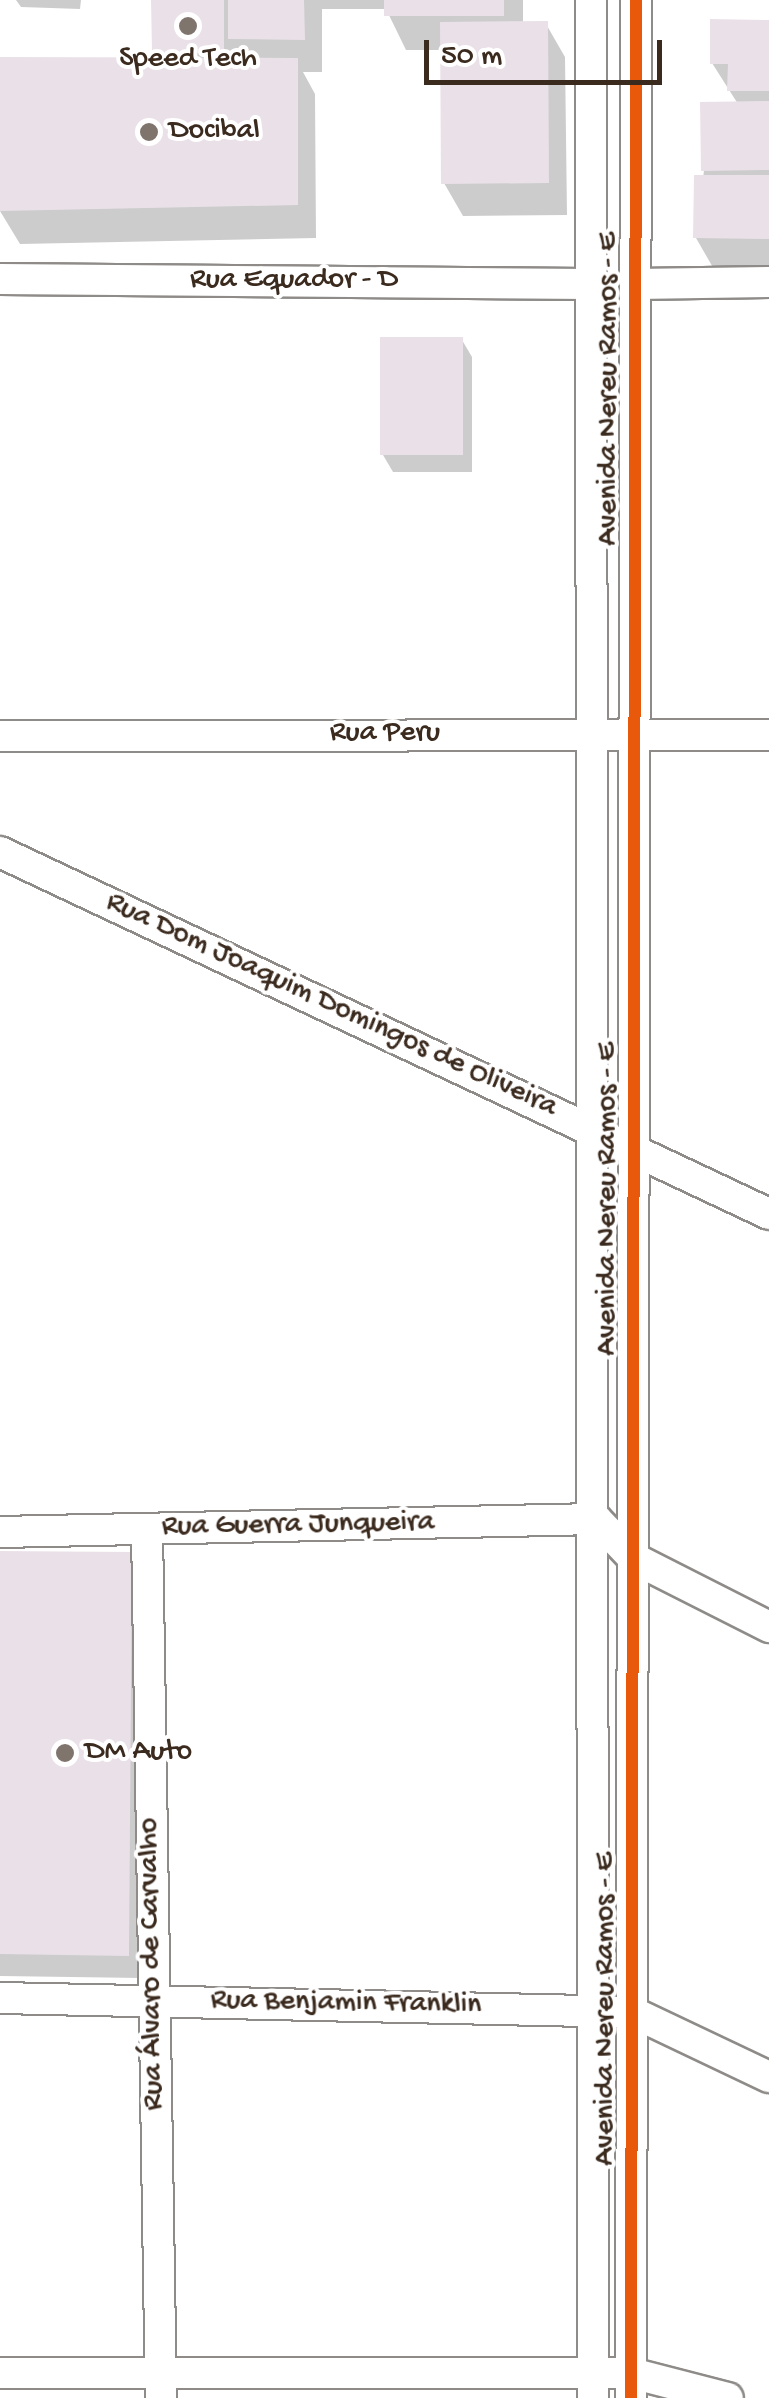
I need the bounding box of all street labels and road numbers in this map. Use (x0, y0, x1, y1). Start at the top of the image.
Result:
street label: Avenida Nereu Ramos - E (592, 232, 628, 546)
street label: Rua Equador - D (190, 263, 398, 299)
street label: Rua Peru (330, 716, 440, 752)
street label: Rua Dom Joaquim Domingos de Oliveira (100, 885, 562, 1127)
street label: Avenida Nereu Ramos - E (591, 1042, 627, 1356)
street label: Rua Guerra Junqueira (161, 1506, 435, 1546)
street label: Rua Álvaro de Carvalho (132, 1817, 174, 2111)
street label: Avenida Nereu Ramos - E (589, 1852, 625, 2166)
street label: Rua Benjamin Franklin (210, 1984, 482, 2024)

